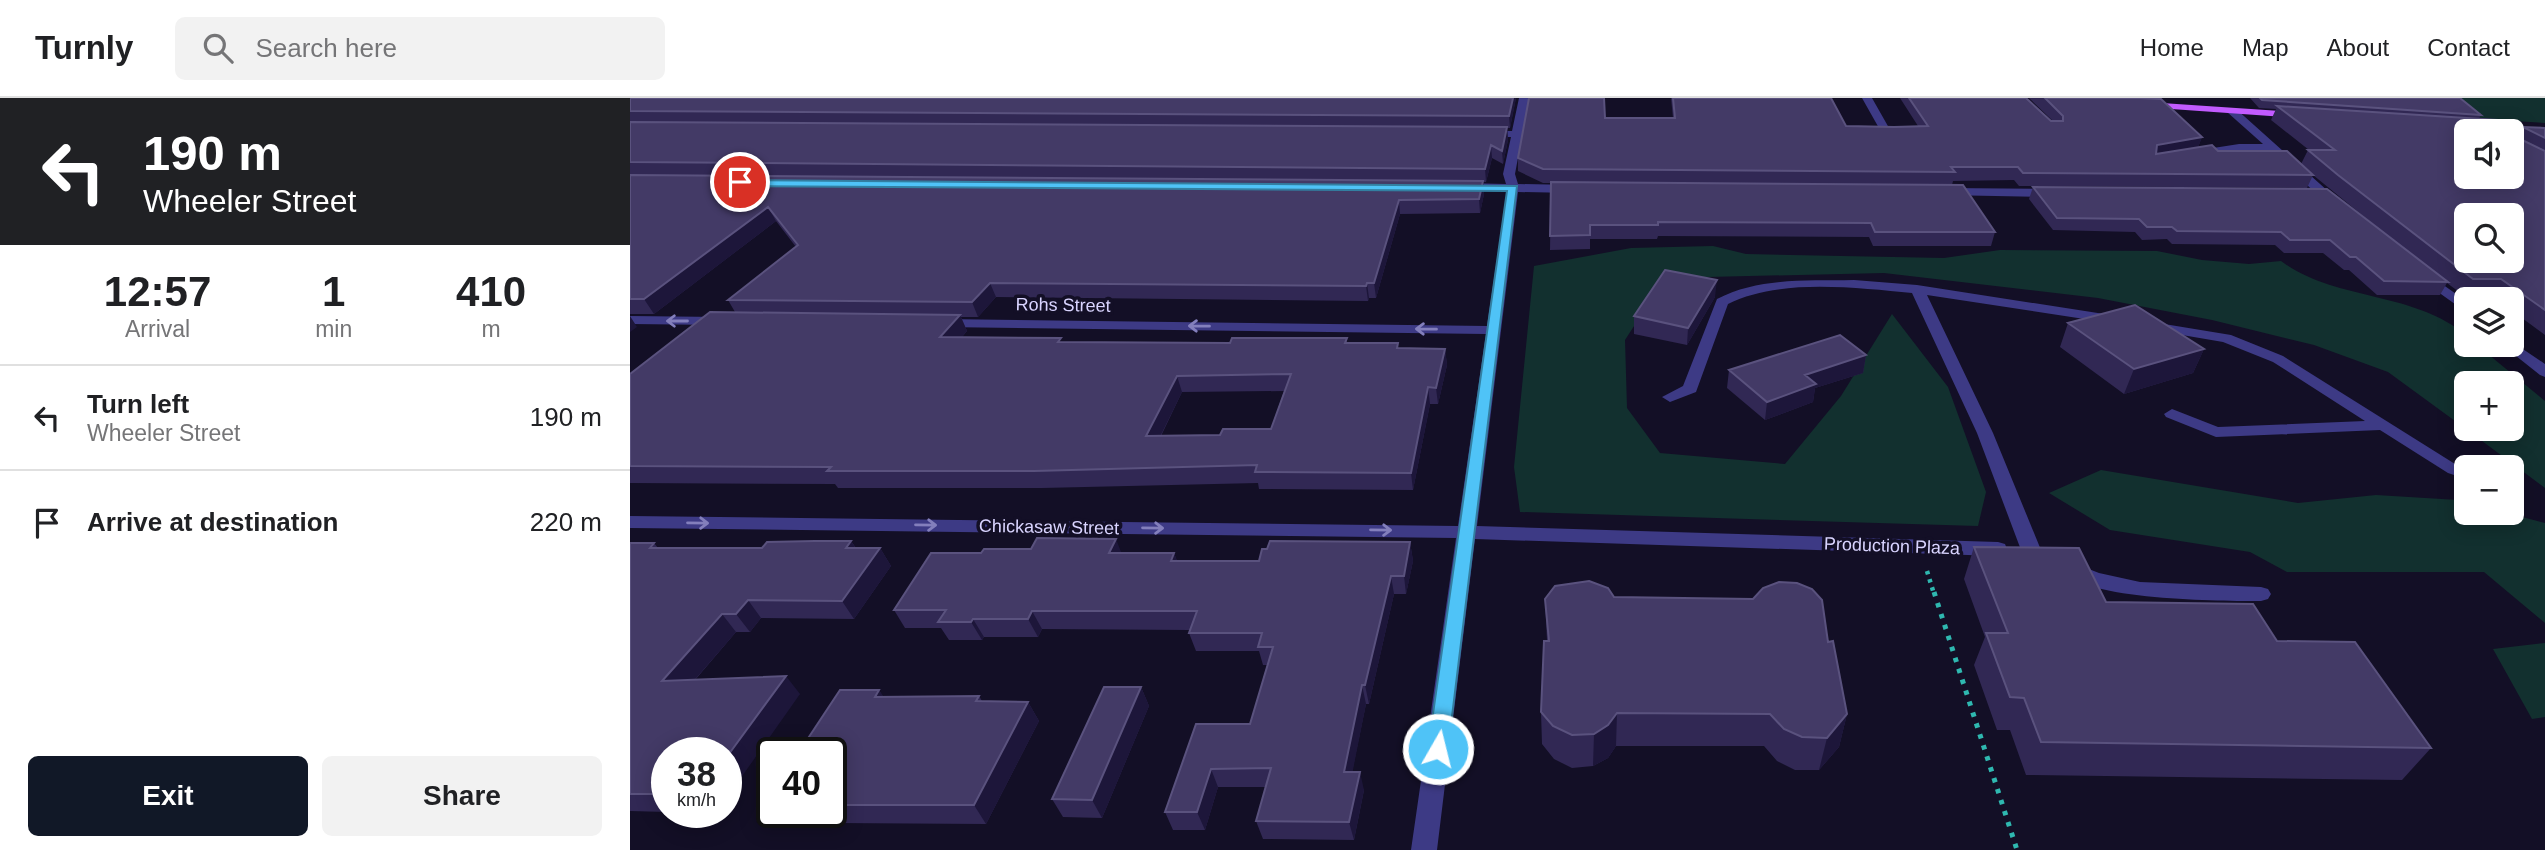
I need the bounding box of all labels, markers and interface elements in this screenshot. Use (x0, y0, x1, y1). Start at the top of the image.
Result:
search box (175, 17, 665, 80)
text: Turnly (35, 29, 133, 66)
icon: search (199, 29, 237, 67)
text: Search here (255, 33, 397, 63)
text: Home (2140, 34, 2204, 61)
text: Map (2242, 34, 2289, 61)
text: About (2327, 34, 2389, 61)
text: Contact (2427, 34, 2510, 61)
map controls (2454, 119, 2524, 525)
button: sound (2454, 119, 2524, 189)
icon: left (28, 126, 119, 217)
text: 190 m (143, 126, 282, 180)
pin (710, 152, 770, 212)
icon: arrive (721, 163, 759, 201)
text: Wheeler Street (143, 183, 356, 219)
button: search (2454, 203, 2524, 273)
text: 12:57 (104, 268, 211, 315)
text: 1 (322, 268, 345, 315)
text: 410 (456, 268, 526, 315)
button: layers (2454, 287, 2524, 357)
street label: Rohs Street (1015, 294, 1111, 316)
one-way arrow (666, 314, 689, 327)
text: Arrival (125, 316, 190, 342)
text: min (315, 316, 352, 342)
text: m (482, 316, 501, 342)
one-way arrow (1188, 319, 1211, 333)
one-way arrow (1415, 322, 1438, 336)
button: + (2454, 371, 2524, 441)
text: Turn left (87, 389, 189, 419)
icon: left (28, 399, 66, 437)
text: 190 m (530, 402, 602, 432)
text: Wheeler Street (87, 420, 240, 446)
button: − (2454, 455, 2524, 525)
icon: arrive (28, 504, 66, 542)
text: Arrive at destination (87, 507, 338, 537)
text: 220 m (530, 507, 602, 537)
one-way arrow (686, 516, 709, 530)
street label: Chickasaw Street (979, 516, 1119, 538)
one-way arrow (914, 518, 937, 532)
one-way arrow (1141, 521, 1164, 535)
one-way arrow (1369, 523, 1392, 537)
street label: Production Plaza (1824, 534, 1961, 558)
position arrow (1401, 712, 1475, 786)
speed limit sign: 40 (756, 737, 847, 828)
text: 38 (677, 754, 716, 793)
button: Exit (28, 756, 308, 836)
button: Share (322, 756, 602, 836)
text: km/h (677, 790, 716, 810)

